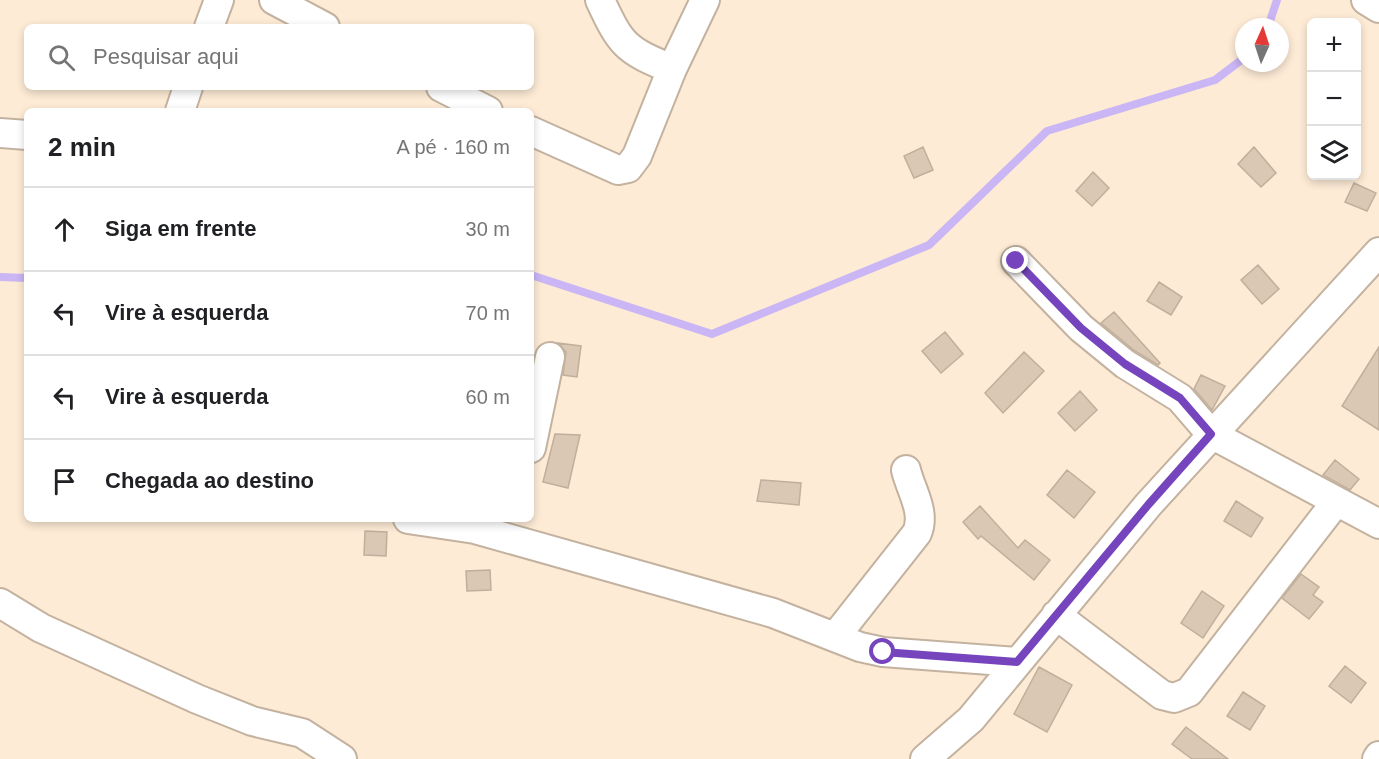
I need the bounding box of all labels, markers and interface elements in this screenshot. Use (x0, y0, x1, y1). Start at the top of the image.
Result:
north arrow (1235, 18, 1289, 72)
map controls (1307, 18, 1361, 180)
button: + (1307, 18, 1361, 72)
search box (24, 24, 534, 90)
icon: search (45, 41, 78, 74)
text: Pesquisar aqui (93, 44, 239, 69)
button: − (1307, 72, 1361, 126)
button: layers (1307, 126, 1361, 180)
text: 2 min (48, 132, 116, 162)
text: A pé · 160 m (397, 136, 510, 158)
icon: ahead (48, 213, 81, 246)
text: Siga em frente (105, 216, 257, 241)
text: 30 m (466, 218, 510, 240)
route end (1002, 247, 1028, 273)
icon: left (48, 297, 81, 330)
text: Vire à esquerda (105, 300, 268, 325)
text: 70 m (466, 302, 510, 324)
icon: left (48, 381, 81, 414)
text: Vire à esquerda (105, 384, 268, 409)
text: 60 m (466, 386, 510, 408)
icon: arrive (48, 465, 81, 498)
text: Chegada ao destino (105, 468, 314, 493)
route start (869, 638, 895, 664)

